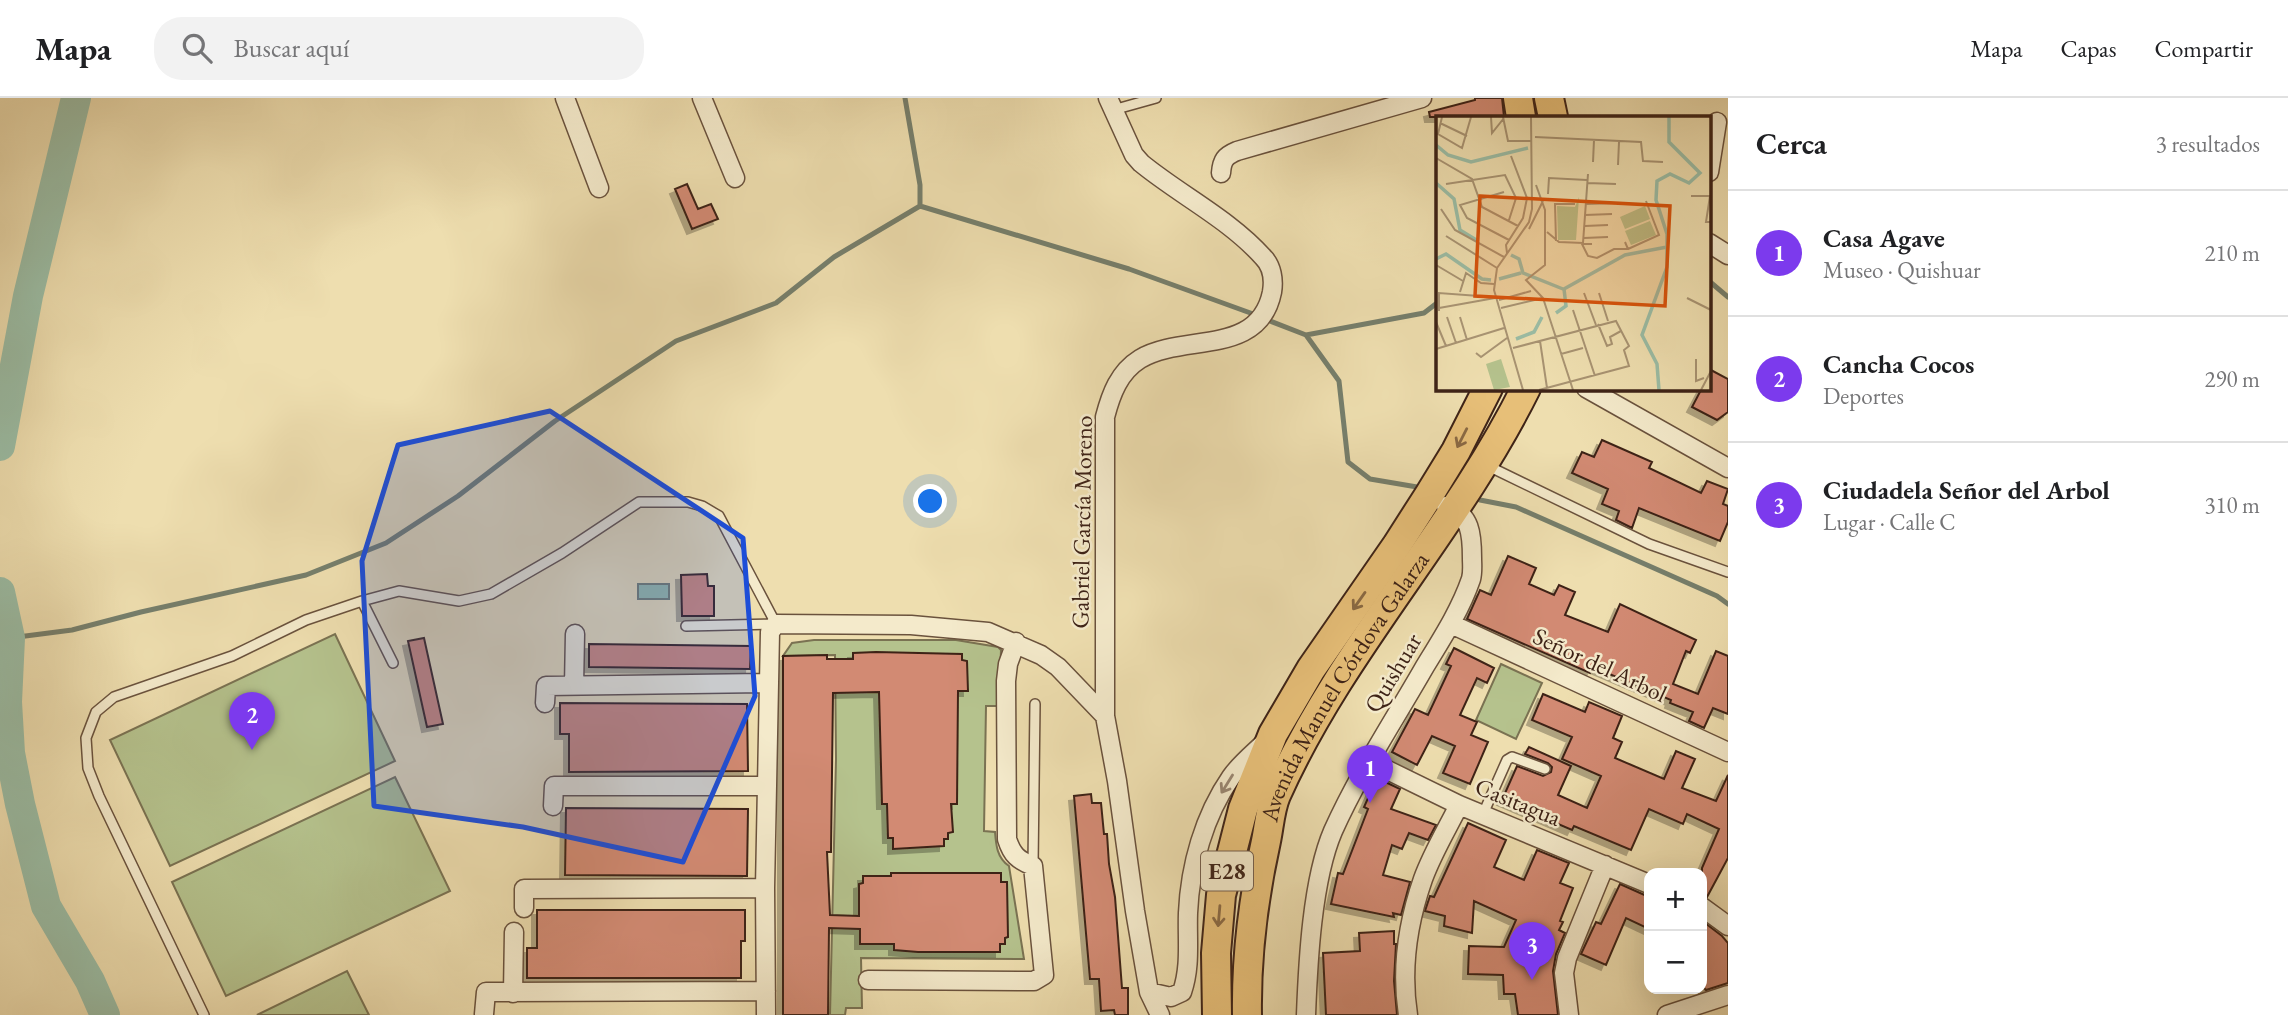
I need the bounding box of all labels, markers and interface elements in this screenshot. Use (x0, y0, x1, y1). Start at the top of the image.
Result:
search box (154, 17, 644, 80)
text: Mapa (35, 27, 112, 70)
icon: search (178, 29, 216, 67)
text: Buscar aquí (234, 31, 349, 65)
text: Mapa (1970, 33, 2022, 64)
text: Capas (2060, 33, 2116, 64)
text: Compartir (2154, 33, 2253, 64)
inset map (1436, 116, 1710, 390)
text: Cerca (1756, 124, 1827, 163)
text: 3 resultados (2156, 129, 2260, 159)
text: Casa Agave (1823, 221, 1945, 255)
text: 1 (1773, 238, 1785, 268)
text: 210 m (2204, 238, 2260, 268)
text: Museo · Quishuar (1823, 255, 1981, 285)
text: Cancha Cocos (1823, 347, 1974, 381)
text: 2 (1773, 364, 1785, 394)
text: 290 m (2204, 364, 2260, 394)
text: Deportes (1823, 381, 1904, 411)
street label: Gabriel García Moreno (1064, 415, 1099, 629)
one-way arrow (1455, 427, 1469, 448)
text: Ciudadela Señor del Arbol (1823, 473, 2110, 507)
your location (913, 484, 947, 518)
text: 3 (1773, 490, 1785, 520)
text: 310 m (2204, 490, 2260, 520)
text: Lugar · Calle C (1823, 507, 1956, 537)
street label: Avenida Manuel Córdova Galarza (1253, 545, 1436, 825)
one-way arrow (1352, 591, 1366, 610)
street label: Señor del Arbol (1528, 620, 1672, 709)
street label: Quishuar (1357, 627, 1428, 718)
pin: 2 (229, 692, 275, 750)
pin: 1 (1347, 745, 1393, 803)
street label: Casitagua (1471, 770, 1566, 833)
one-way arrow (1220, 774, 1234, 793)
road number: E28 (1201, 852, 1253, 890)
map controls (1644, 868, 1707, 994)
button: + (1644, 868, 1707, 931)
one-way arrow (1212, 904, 1225, 927)
pin: 3 (1509, 922, 1555, 980)
button: − (1644, 931, 1707, 994)

